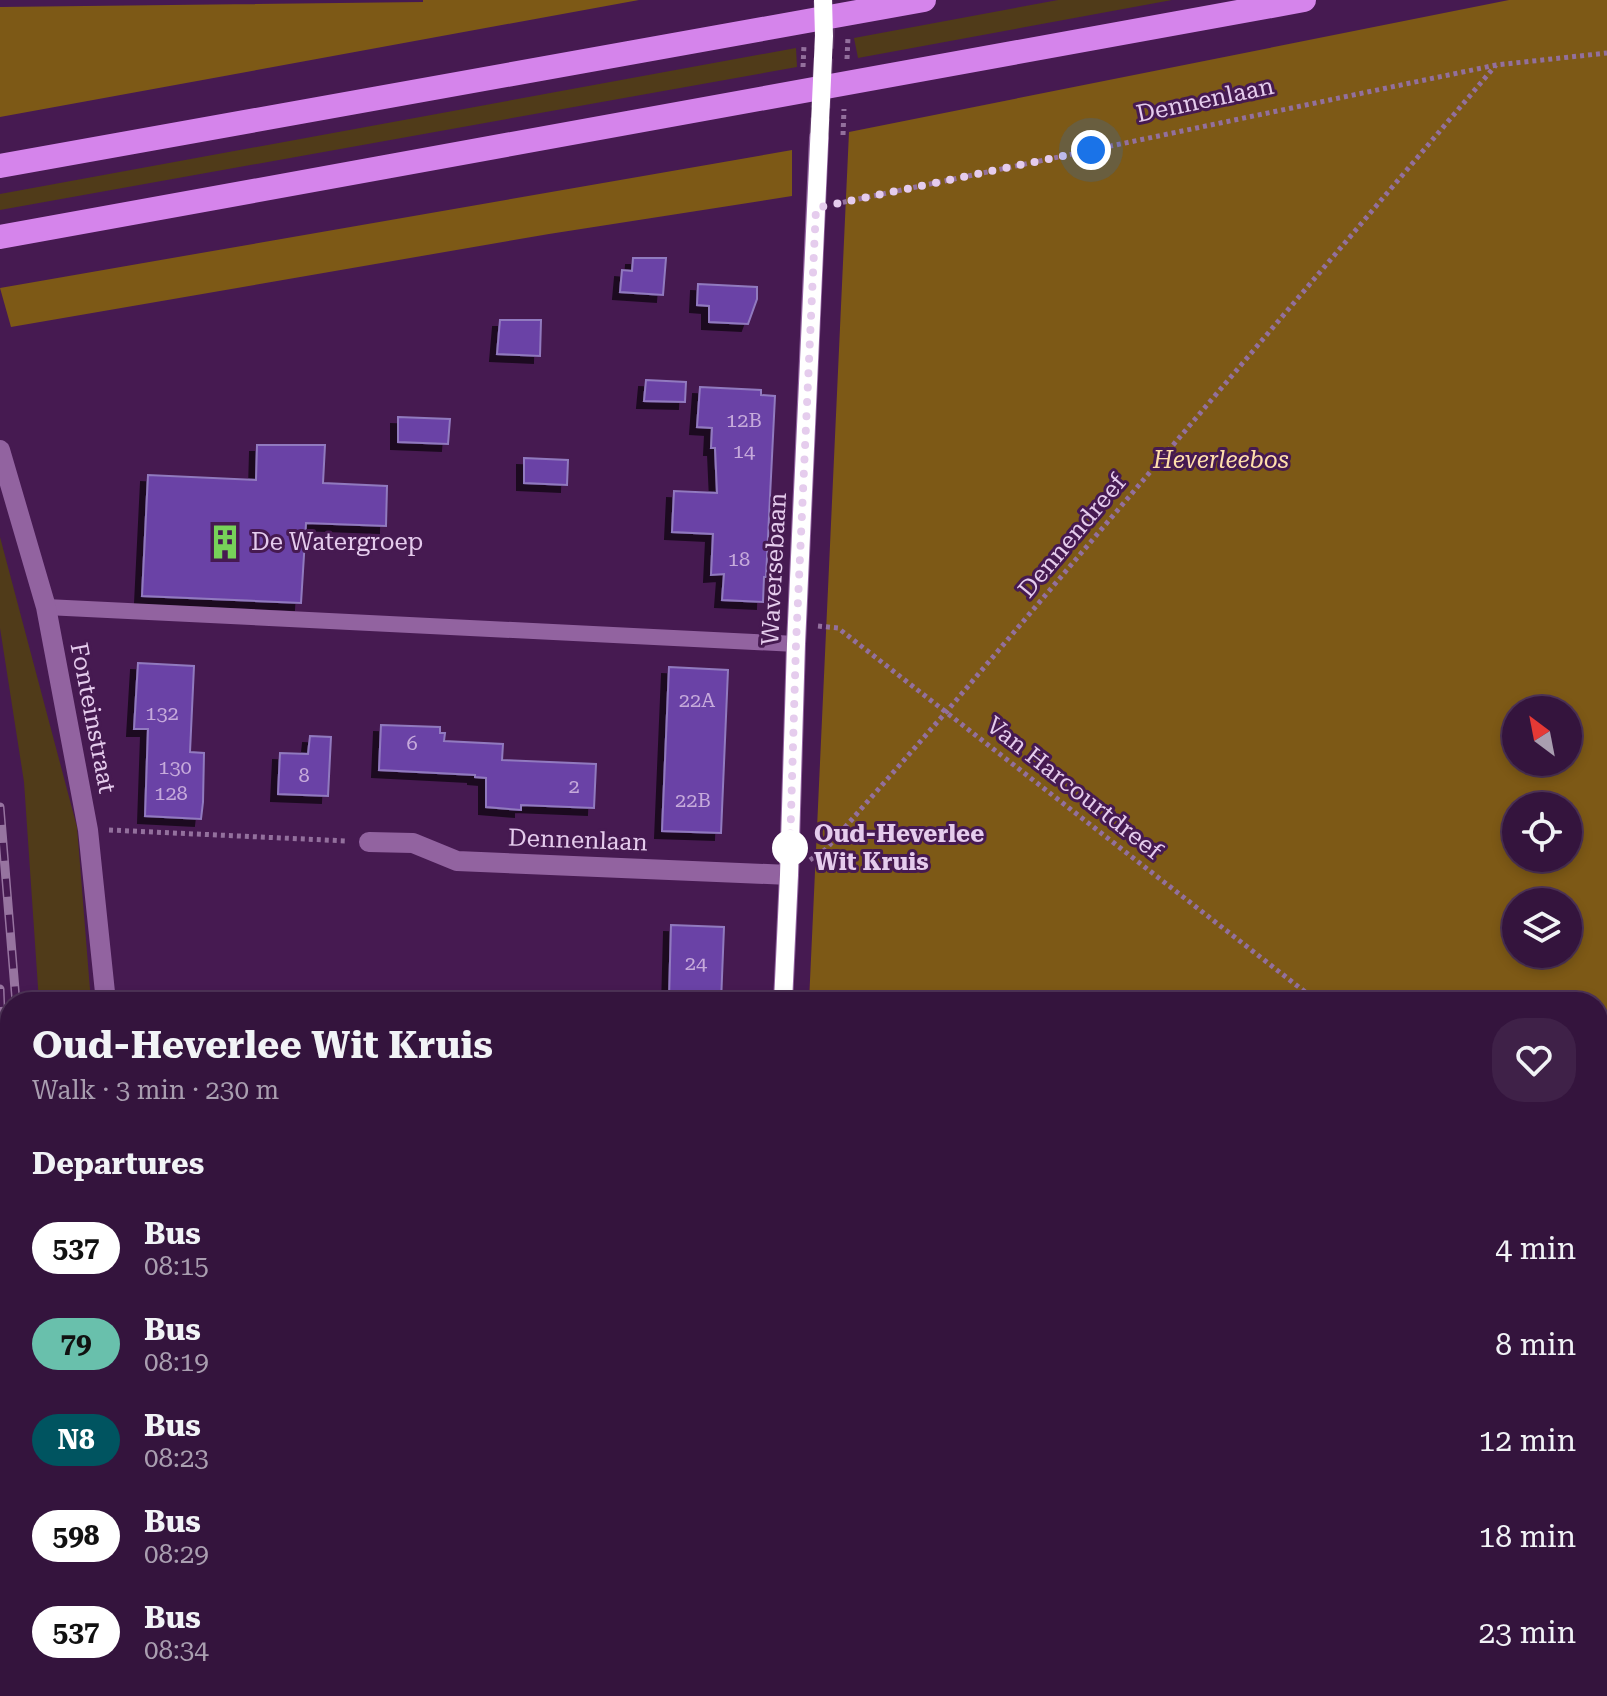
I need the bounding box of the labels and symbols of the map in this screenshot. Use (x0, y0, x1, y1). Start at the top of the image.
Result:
street label: Dennenlaan (1134, 72, 1276, 128)
your location (1071, 130, 1111, 170)
house number: 12B (726, 408, 762, 432)
house number: 14 (733, 439, 756, 463)
park label: Heverleebos (1152, 446, 1289, 474)
street label: Dennendreef (1012, 468, 1132, 603)
street label: Waversebaan (756, 492, 792, 646)
building icon: De Watergroep (206, 523, 244, 561)
place label: De Watergroep (251, 528, 423, 556)
house number: 18 (728, 547, 750, 571)
street label: Fonteinstraat (65, 640, 121, 796)
house number: 22A (679, 688, 715, 712)
north arrow (1502, 696, 1582, 776)
house number: 132 (145, 701, 179, 725)
street label: Van Harcourtdreef (981, 711, 1168, 866)
house number: 6 (406, 731, 418, 755)
house number: 130 (158, 755, 192, 779)
house number: 8 (298, 763, 310, 787)
house number: 2 (568, 774, 580, 798)
house number: 128 (154, 781, 188, 805)
house number: 22B (675, 788, 711, 812)
place label: Oud-Heverlee Wit Kruis (814, 820, 984, 876)
street label: Dennenlaan (508, 824, 648, 856)
marker: Oud-Heverlee Wit Kruis (773, 831, 807, 865)
house number: 24 (685, 951, 708, 975)

